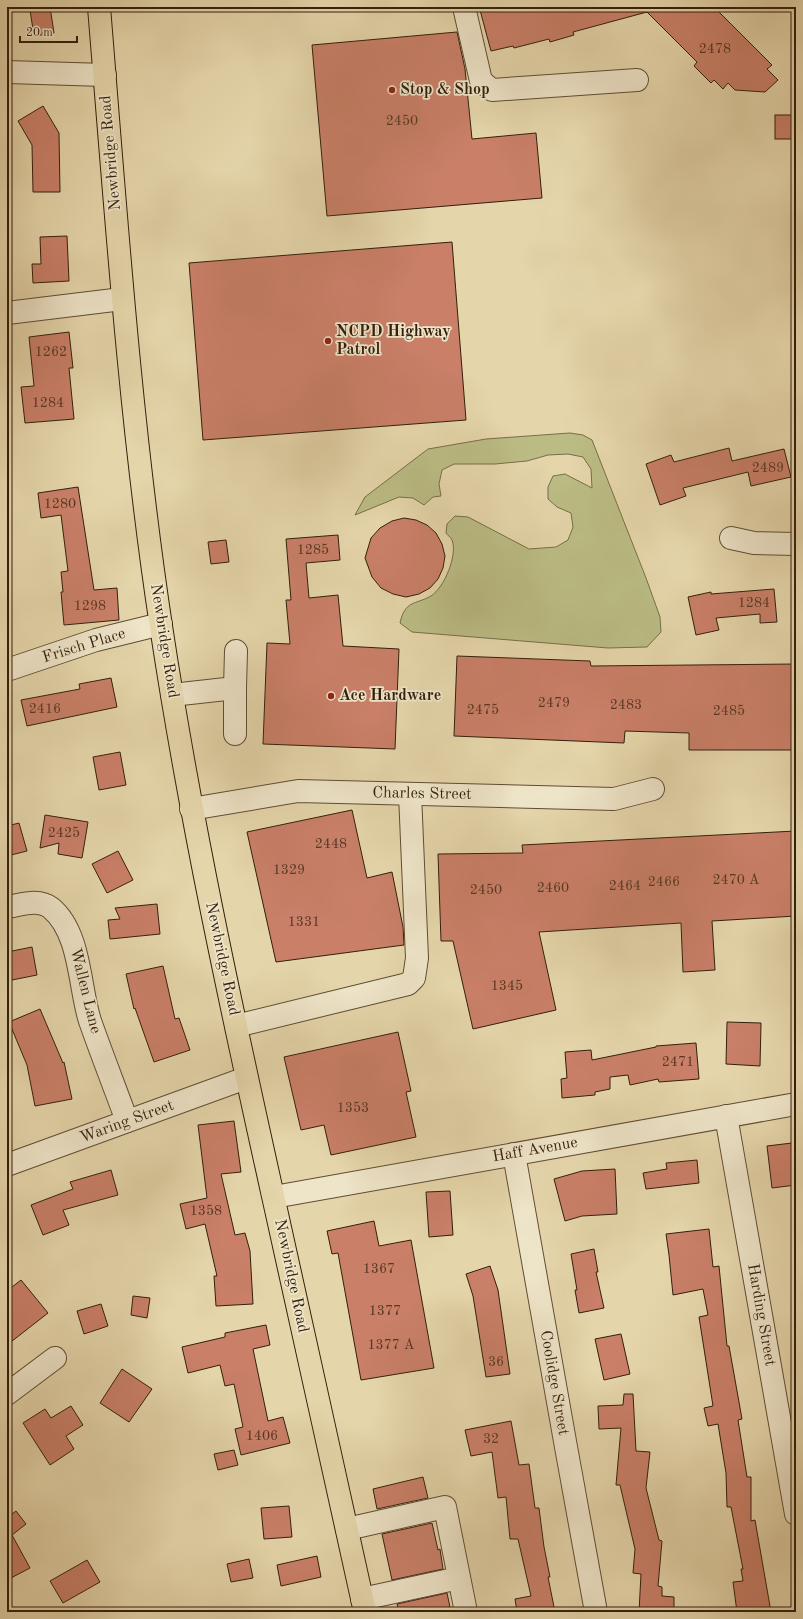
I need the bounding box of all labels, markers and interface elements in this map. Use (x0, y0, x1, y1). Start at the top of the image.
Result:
scale bar (20, 18, 77, 44)
text: 20 m (26, 27, 53, 39)
house number: 2478 (699, 42, 731, 56)
place label: Stop & Shop (400, 82, 490, 98)
marker: Stop & Shop (387, 85, 397, 95)
street label: Newbridge Road (98, 95, 124, 211)
house number: 2450 (386, 114, 418, 128)
place label: NCPD Highway Patrol (336, 324, 451, 358)
marker: NCPD Highway Patrol (323, 336, 333, 346)
house number: 1262 (35, 345, 67, 359)
house number: 1284 (32, 396, 64, 410)
house number: 2489 (752, 461, 784, 475)
house number: 1280 (44, 497, 76, 511)
house number: 1285 (297, 543, 329, 557)
street label: Newbridge Road (147, 583, 181, 699)
house number: 1284 (738, 596, 770, 610)
house number: 1298 (74, 599, 106, 613)
street label: Frisch Place (40, 626, 128, 666)
place label: Ace Hardware (339, 688, 441, 704)
marker: Ace Hardware (326, 691, 336, 701)
house number: 2479 (538, 696, 570, 710)
house number: 2483 (610, 698, 642, 712)
house number: 2416 (29, 702, 61, 716)
house number: 2475 (467, 703, 499, 717)
house number: 2485 (713, 704, 745, 718)
street label: Charles Street (372, 785, 472, 803)
house number: 2425 (48, 826, 80, 840)
house number: 2448 (315, 837, 347, 851)
house number: 1329 (273, 863, 305, 877)
house number: 2470 A (712, 873, 760, 887)
house number: 2466 (648, 875, 680, 889)
house number: 2464 (609, 879, 641, 893)
house number: 2460 (537, 881, 569, 895)
house number: 2450 (470, 883, 502, 897)
street label: Newbridge Road (202, 901, 242, 1017)
house number: 1331 (288, 915, 320, 929)
street label: Wallen Lane (67, 947, 103, 1035)
house number: 1345 (491, 979, 523, 993)
house number: 2471 (662, 1055, 694, 1069)
street label: Waring Street (78, 1097, 177, 1146)
house number: 1353 (337, 1101, 369, 1115)
street label: Haff Avenue (491, 1135, 579, 1165)
house number: 1358 (190, 1204, 222, 1218)
street label: Newbridge Road (271, 1218, 311, 1334)
house number: 1367 (363, 1262, 395, 1276)
street label: Harding Street (744, 1262, 778, 1368)
house number: 1377 (369, 1304, 401, 1318)
street label: Coolidge Street (537, 1329, 571, 1437)
house number: 1377 A (367, 1338, 415, 1352)
house number: 36 (488, 1355, 504, 1369)
house number: 1406 (246, 1429, 278, 1443)
house number: 32 (483, 1432, 499, 1446)

